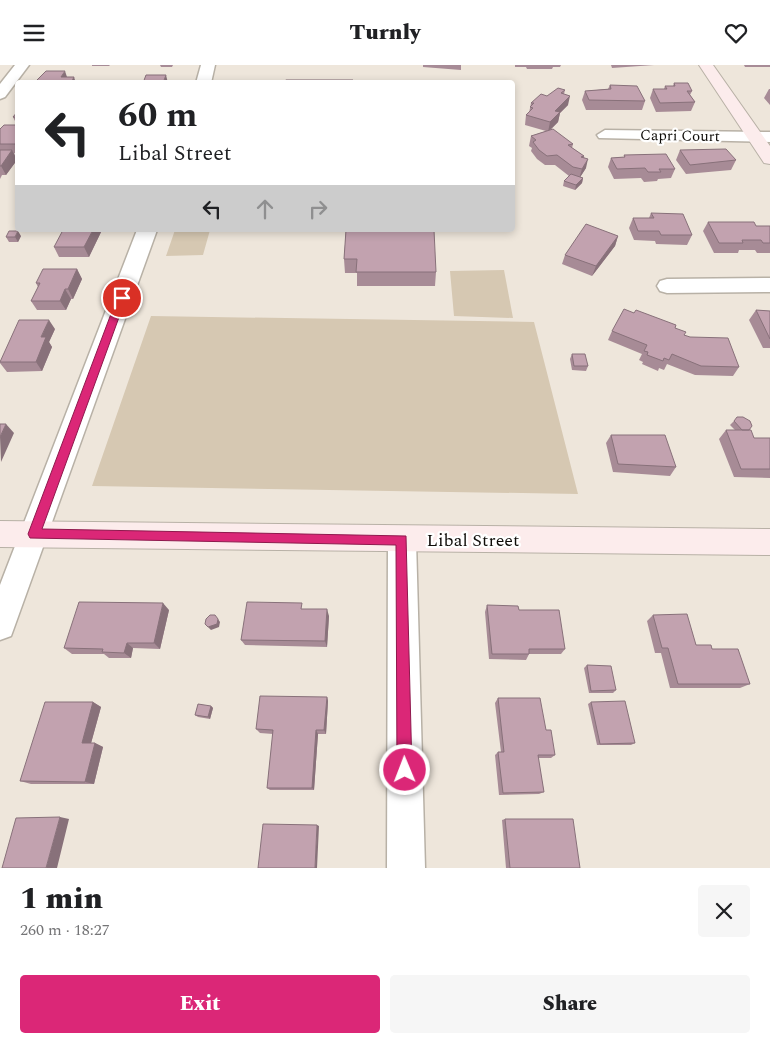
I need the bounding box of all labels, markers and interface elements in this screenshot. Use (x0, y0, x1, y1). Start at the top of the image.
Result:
text: Turnly (349, 16, 421, 49)
icon: menu (20, 19, 48, 47)
icon: heart (722, 19, 750, 47)
text: 60 m (118, 89, 198, 142)
icon: left (35, 100, 100, 165)
street label: Capri Court (640, 124, 720, 148)
text: Libal Street (118, 137, 232, 170)
icon: left (198, 195, 226, 223)
icon: ahead (251, 195, 279, 223)
icon: right (304, 195, 332, 223)
pin (101, 277, 143, 319)
icon: arrive (108, 284, 136, 312)
street label: Libal Street (427, 527, 519, 554)
position arrow (378, 743, 430, 795)
text: 1 min (20, 876, 103, 922)
button: close (698, 885, 750, 937)
text: 260 m · 18:27 (20, 918, 110, 942)
button: Exit (20, 975, 380, 1033)
button: Share (390, 975, 750, 1033)

